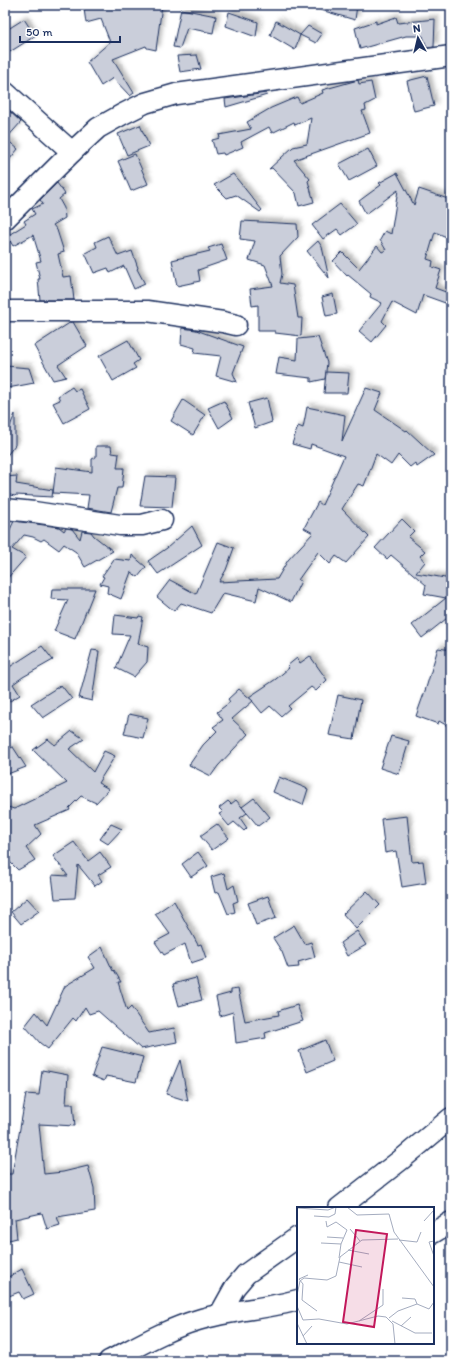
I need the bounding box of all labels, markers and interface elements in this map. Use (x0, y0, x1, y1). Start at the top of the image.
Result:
scale bar (20, 18, 120, 44)
north arrow (398, 18, 438, 58)
text: N (412, 22, 421, 36)
text: 50 m (26, 25, 52, 39)
inset map (297, 1207, 434, 1344)

